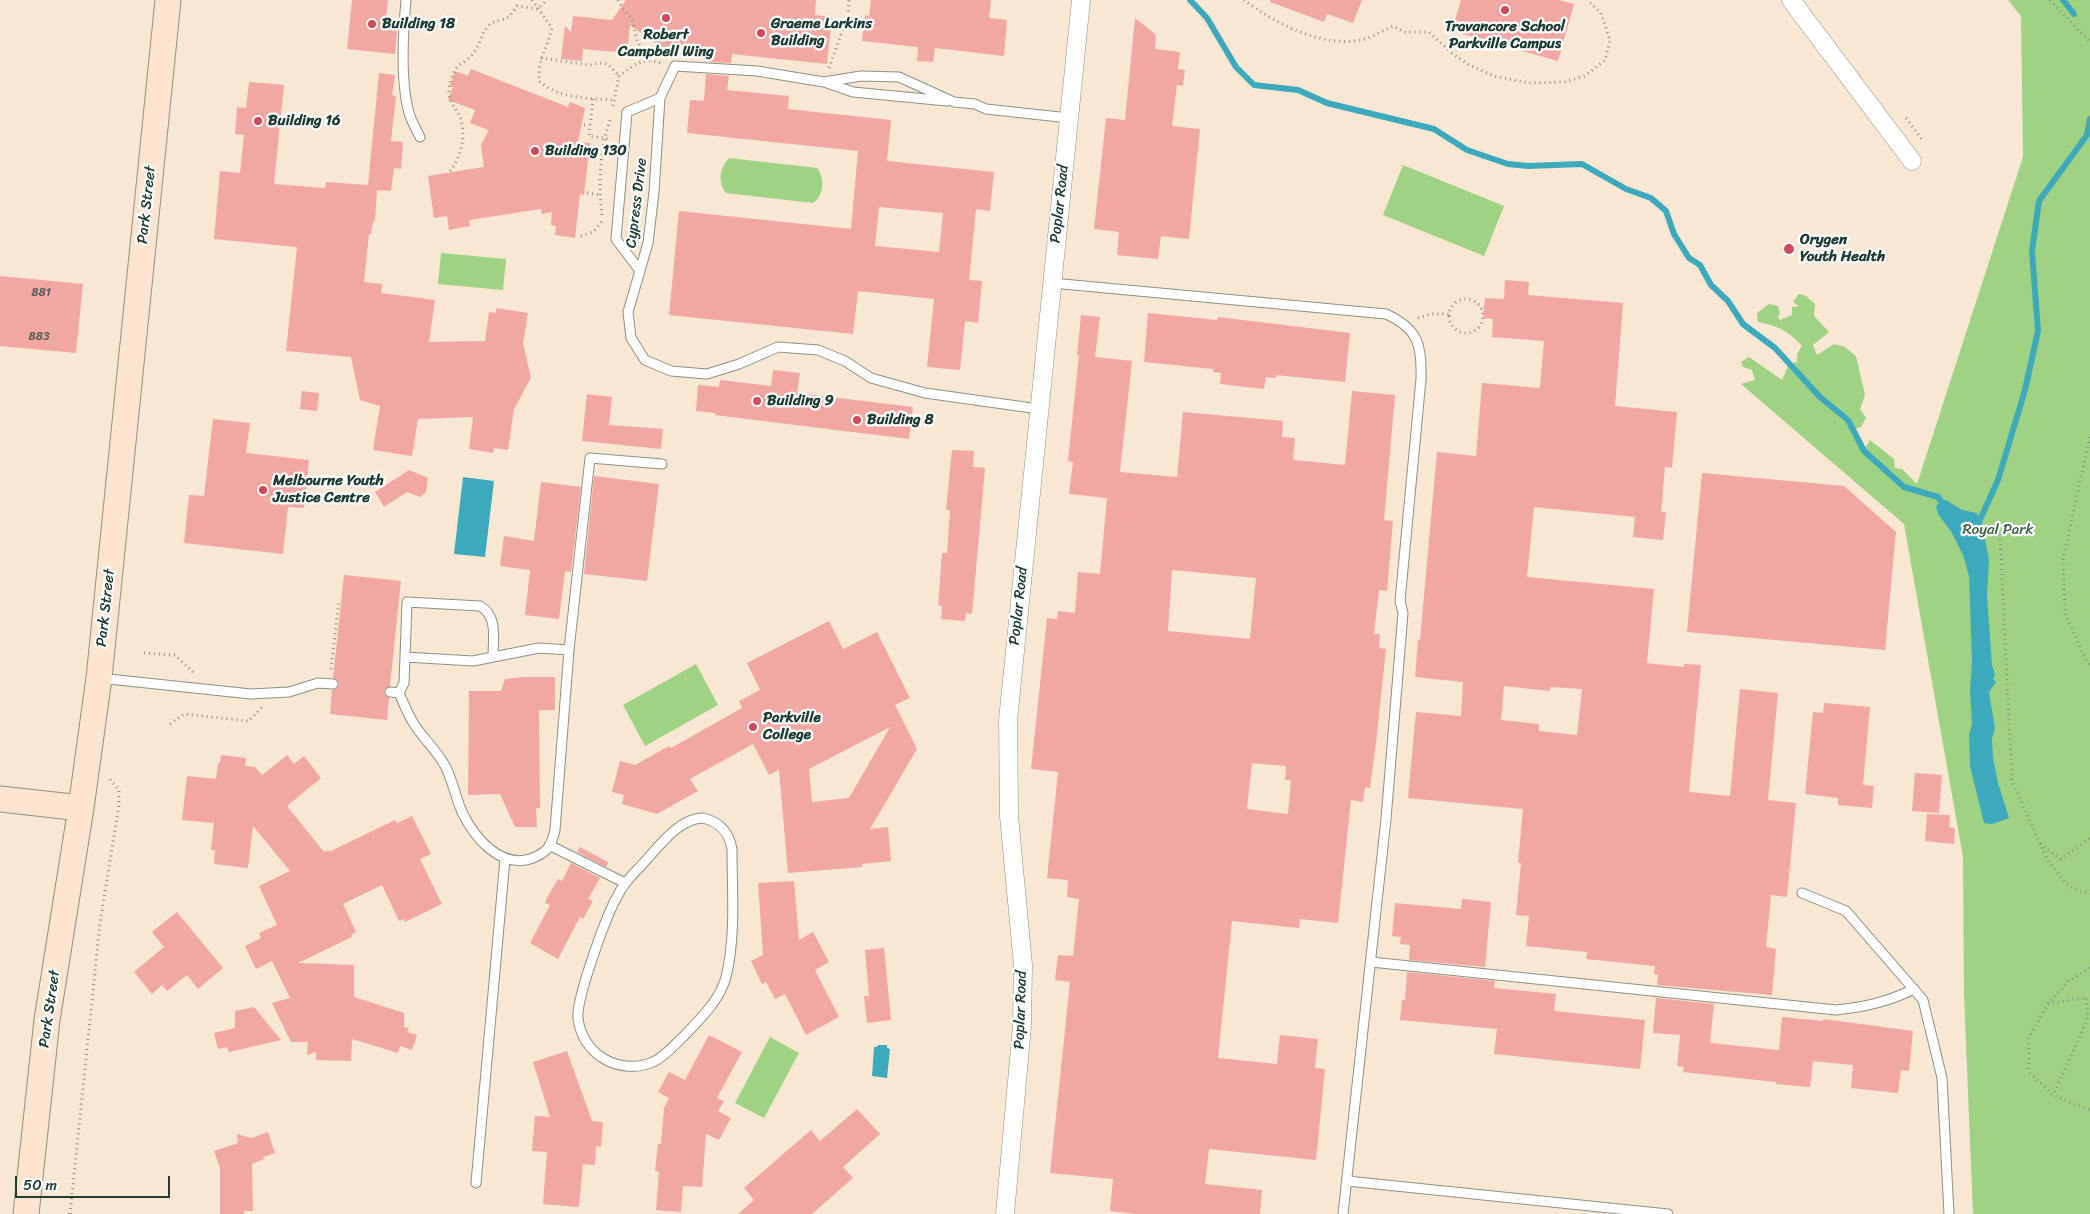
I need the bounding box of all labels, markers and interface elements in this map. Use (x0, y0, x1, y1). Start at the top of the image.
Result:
marker: Travancore School Parkville Campus (1499, 4, 1511, 16)
marker: Robert Campbell Wing (660, 12, 672, 24)
place label: Building 18 (382, 15, 455, 33)
place label: Graeme Larkins Building (771, 15, 872, 50)
marker: Building 18 (366, 18, 378, 30)
place label: Travancore School Parkville Campus (1445, 18, 1565, 53)
place label: Robert Campbell Wing (618, 26, 714, 61)
marker: Graeme Larkins Building (755, 27, 767, 39)
place label: Building 16 (268, 112, 341, 130)
marker: Building 16 (252, 115, 264, 127)
place label: Building 130 (545, 142, 627, 160)
marker: Building 130 (529, 145, 541, 157)
street label: Cypress Drive (623, 157, 651, 249)
street label: Poplar Road (1047, 164, 1073, 244)
street label: Park Street (134, 165, 160, 245)
place label: Orygen Youth Health (1800, 231, 1885, 266)
marker: Orygen Youth Health (1782, 242, 1796, 256)
house number: 881 (31, 286, 51, 300)
house number: 883 (28, 330, 50, 344)
place label: Building 9 (767, 392, 834, 410)
marker: Building 9 (751, 395, 763, 407)
place label: Building 8 (867, 411, 934, 429)
marker: Building 8 (851, 414, 863, 426)
place label: Melbourne Youth Justice Centre (273, 472, 383, 507)
marker: Melbourne Youth Justice Centre (257, 484, 269, 496)
park label: Royal Park (1963, 521, 2033, 539)
street label: Poplar Road (1006, 566, 1032, 646)
street label: Park Street (93, 568, 119, 648)
place label: Parkville College (763, 709, 821, 744)
marker: Parkville College (747, 721, 759, 733)
street label: Park Street (36, 969, 64, 1049)
street label: Poplar Road (1011, 970, 1031, 1050)
scale bar (18, 1166, 172, 1198)
text: 50 m (23, 1172, 57, 1198)

